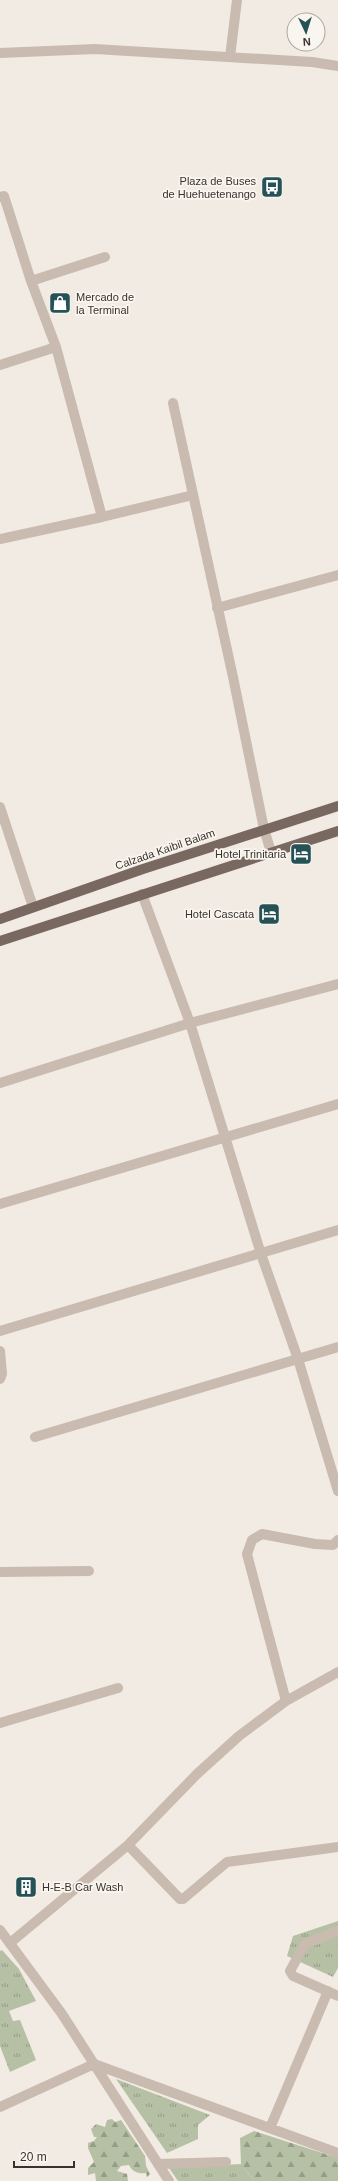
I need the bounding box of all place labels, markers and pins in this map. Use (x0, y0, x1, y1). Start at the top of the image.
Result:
bus stop icon: Plaza de Buses de Huehuetenango (259, 174, 285, 200)
place label: Plaza de Buses de Huehuetenango (162, 175, 256, 200)
shop icon: Mercado de la Terminal (47, 290, 73, 316)
place label: Mercado de la Terminal (76, 291, 134, 316)
hotel icon: Hotel Trinitaria (288, 841, 314, 867)
place label: Hotel Trinitaria (215, 848, 287, 860)
hotel icon: Hotel Cascata (256, 901, 282, 927)
place label: Hotel Cascata (185, 908, 255, 920)
building icon: H-E-B Car Wash (13, 1874, 39, 1900)
place label: H-E-B Car Wash (42, 1881, 124, 1893)

